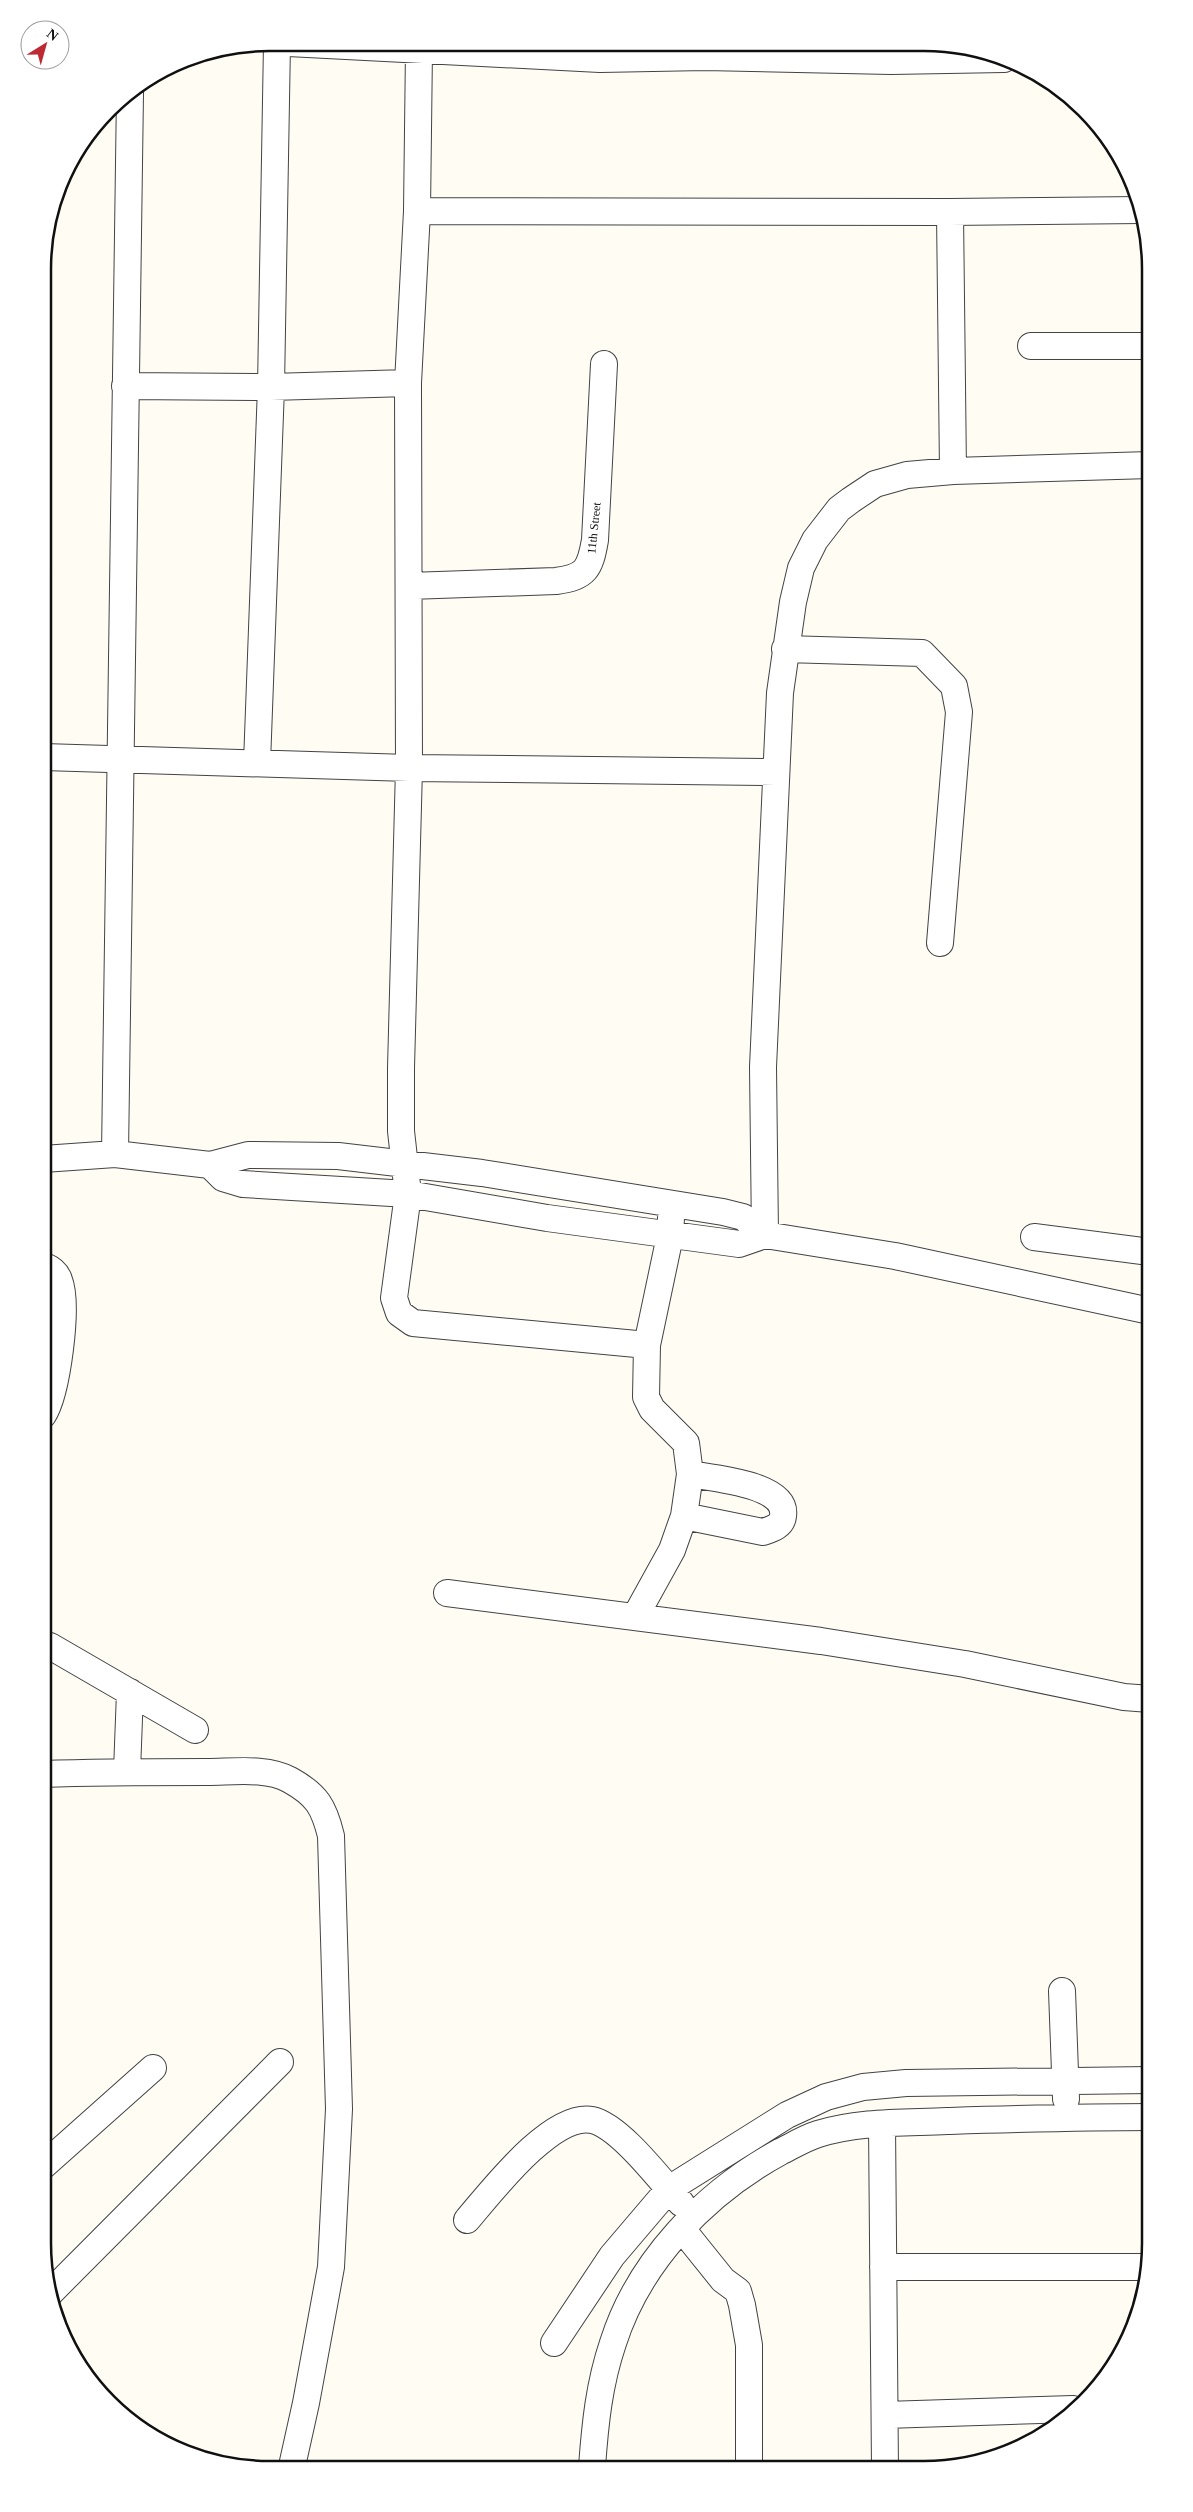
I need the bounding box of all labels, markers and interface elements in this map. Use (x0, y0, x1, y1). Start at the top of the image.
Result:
north arrow (20, 20, 70, 70)
text: N (44, 26, 61, 44)
street label: 11th Street (584, 501, 604, 555)

